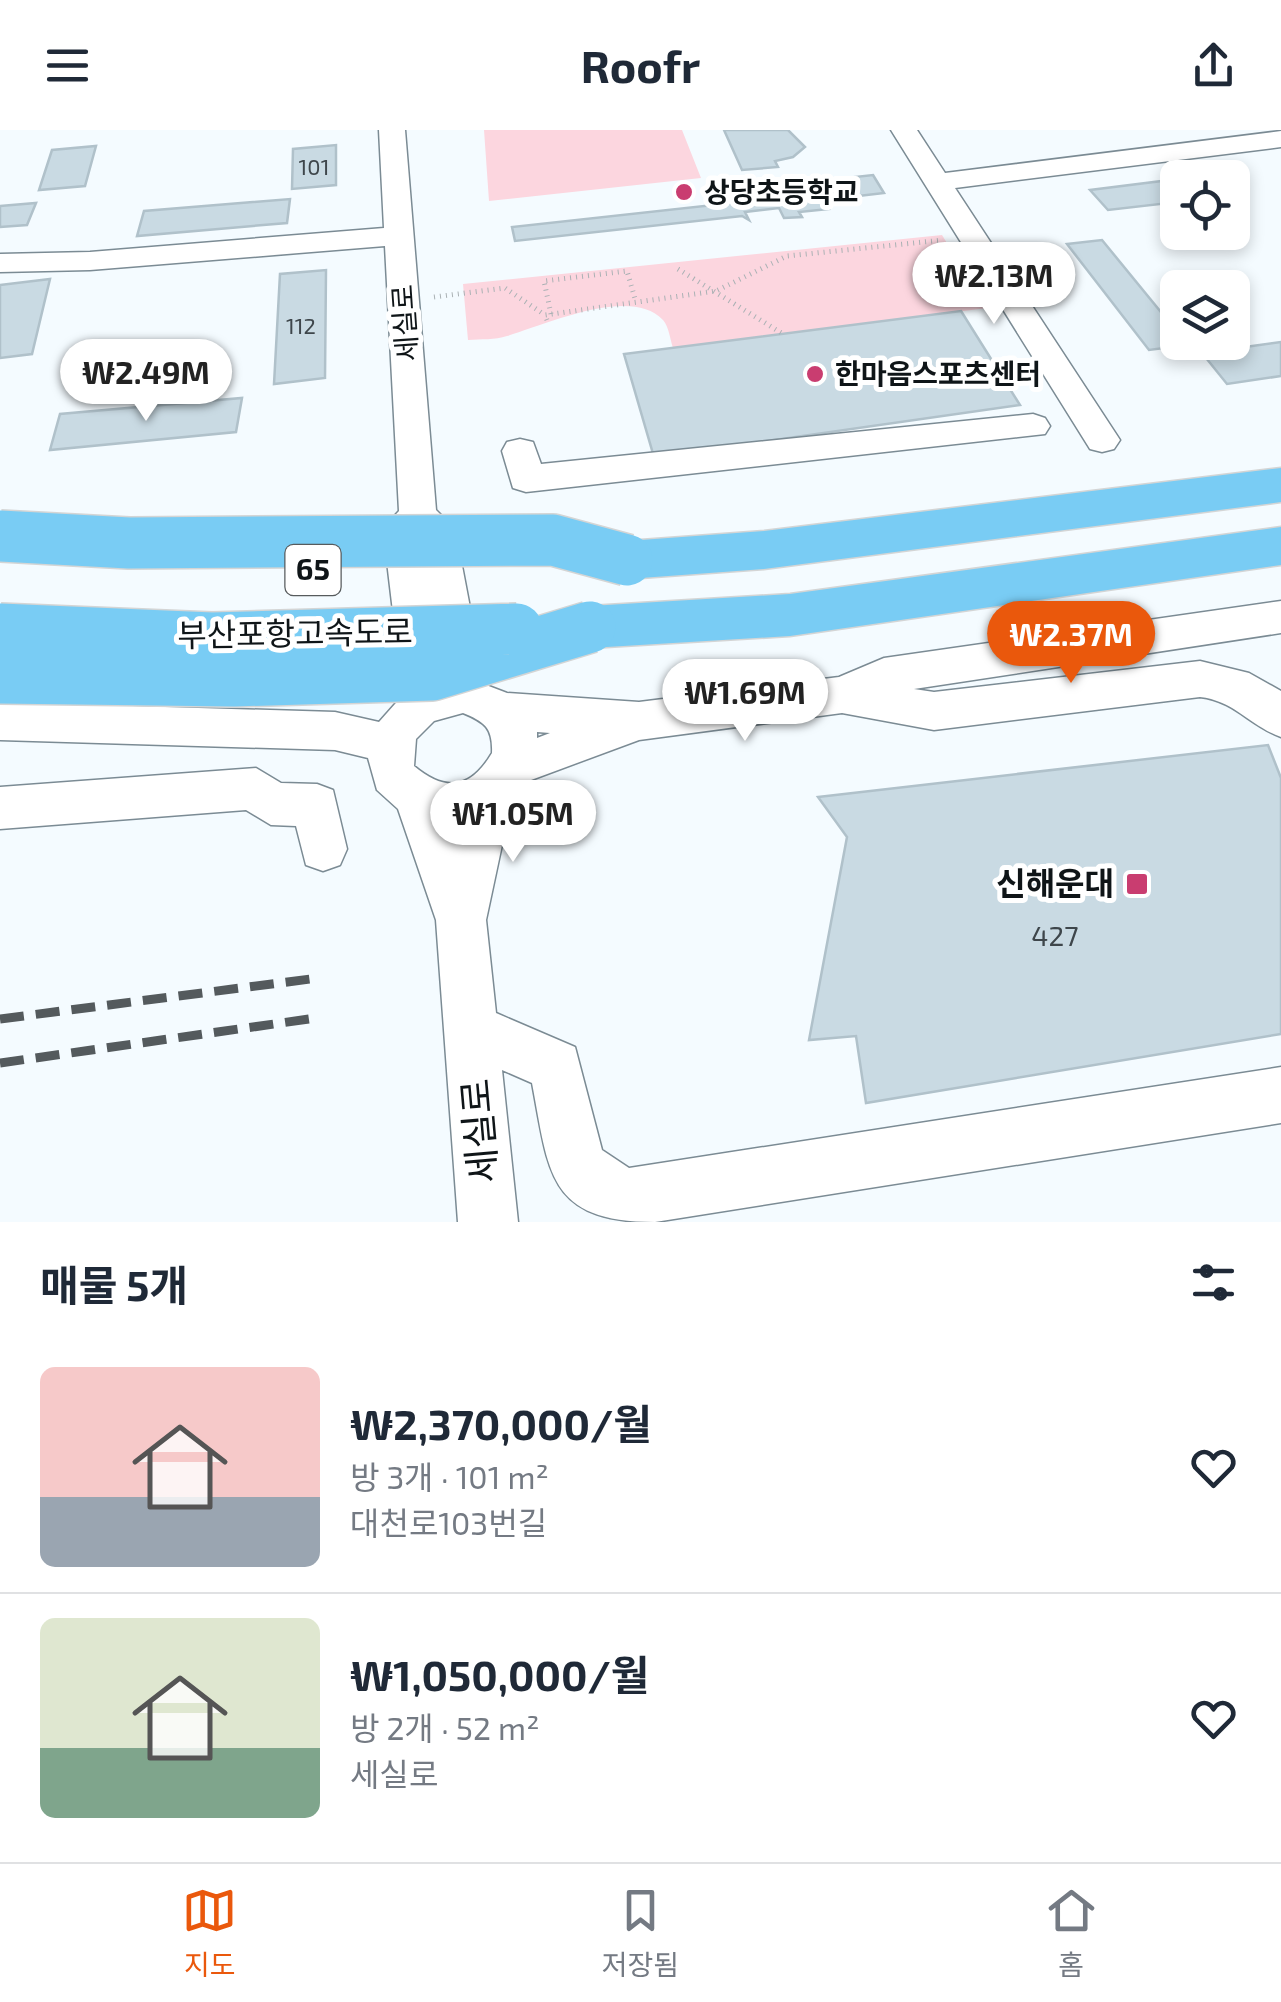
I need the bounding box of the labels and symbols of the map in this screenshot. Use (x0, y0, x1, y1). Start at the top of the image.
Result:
house number: 101 (299, 153, 329, 179)
place label: 상당초등학교 (704, 174, 859, 208)
marker: 상당초등학교 (673, 181, 695, 203)
pin: ₩2.13M (913, 242, 1075, 327)
street label: 세실로 (384, 283, 424, 363)
house number: 112 (286, 312, 316, 338)
pin: ₩2.49M (65, 339, 227, 424)
place label: 한마음스포츠센터 (835, 356, 1041, 390)
marker: 한마음스포츠센터 (804, 363, 826, 385)
road number: 65 (286, 545, 340, 595)
pin: ₩2.37M (990, 601, 1152, 686)
street label: 부산포항고속도로 (177, 611, 413, 653)
pin: ₩1.69M (664, 659, 826, 744)
pin: ₩1.05M (432, 780, 594, 865)
place label: 신해운대 (996, 863, 1114, 901)
marker: 신해운대 (1124, 871, 1150, 897)
house number: 427 (1031, 918, 1079, 952)
street label: 세실로 (451, 1077, 505, 1185)

